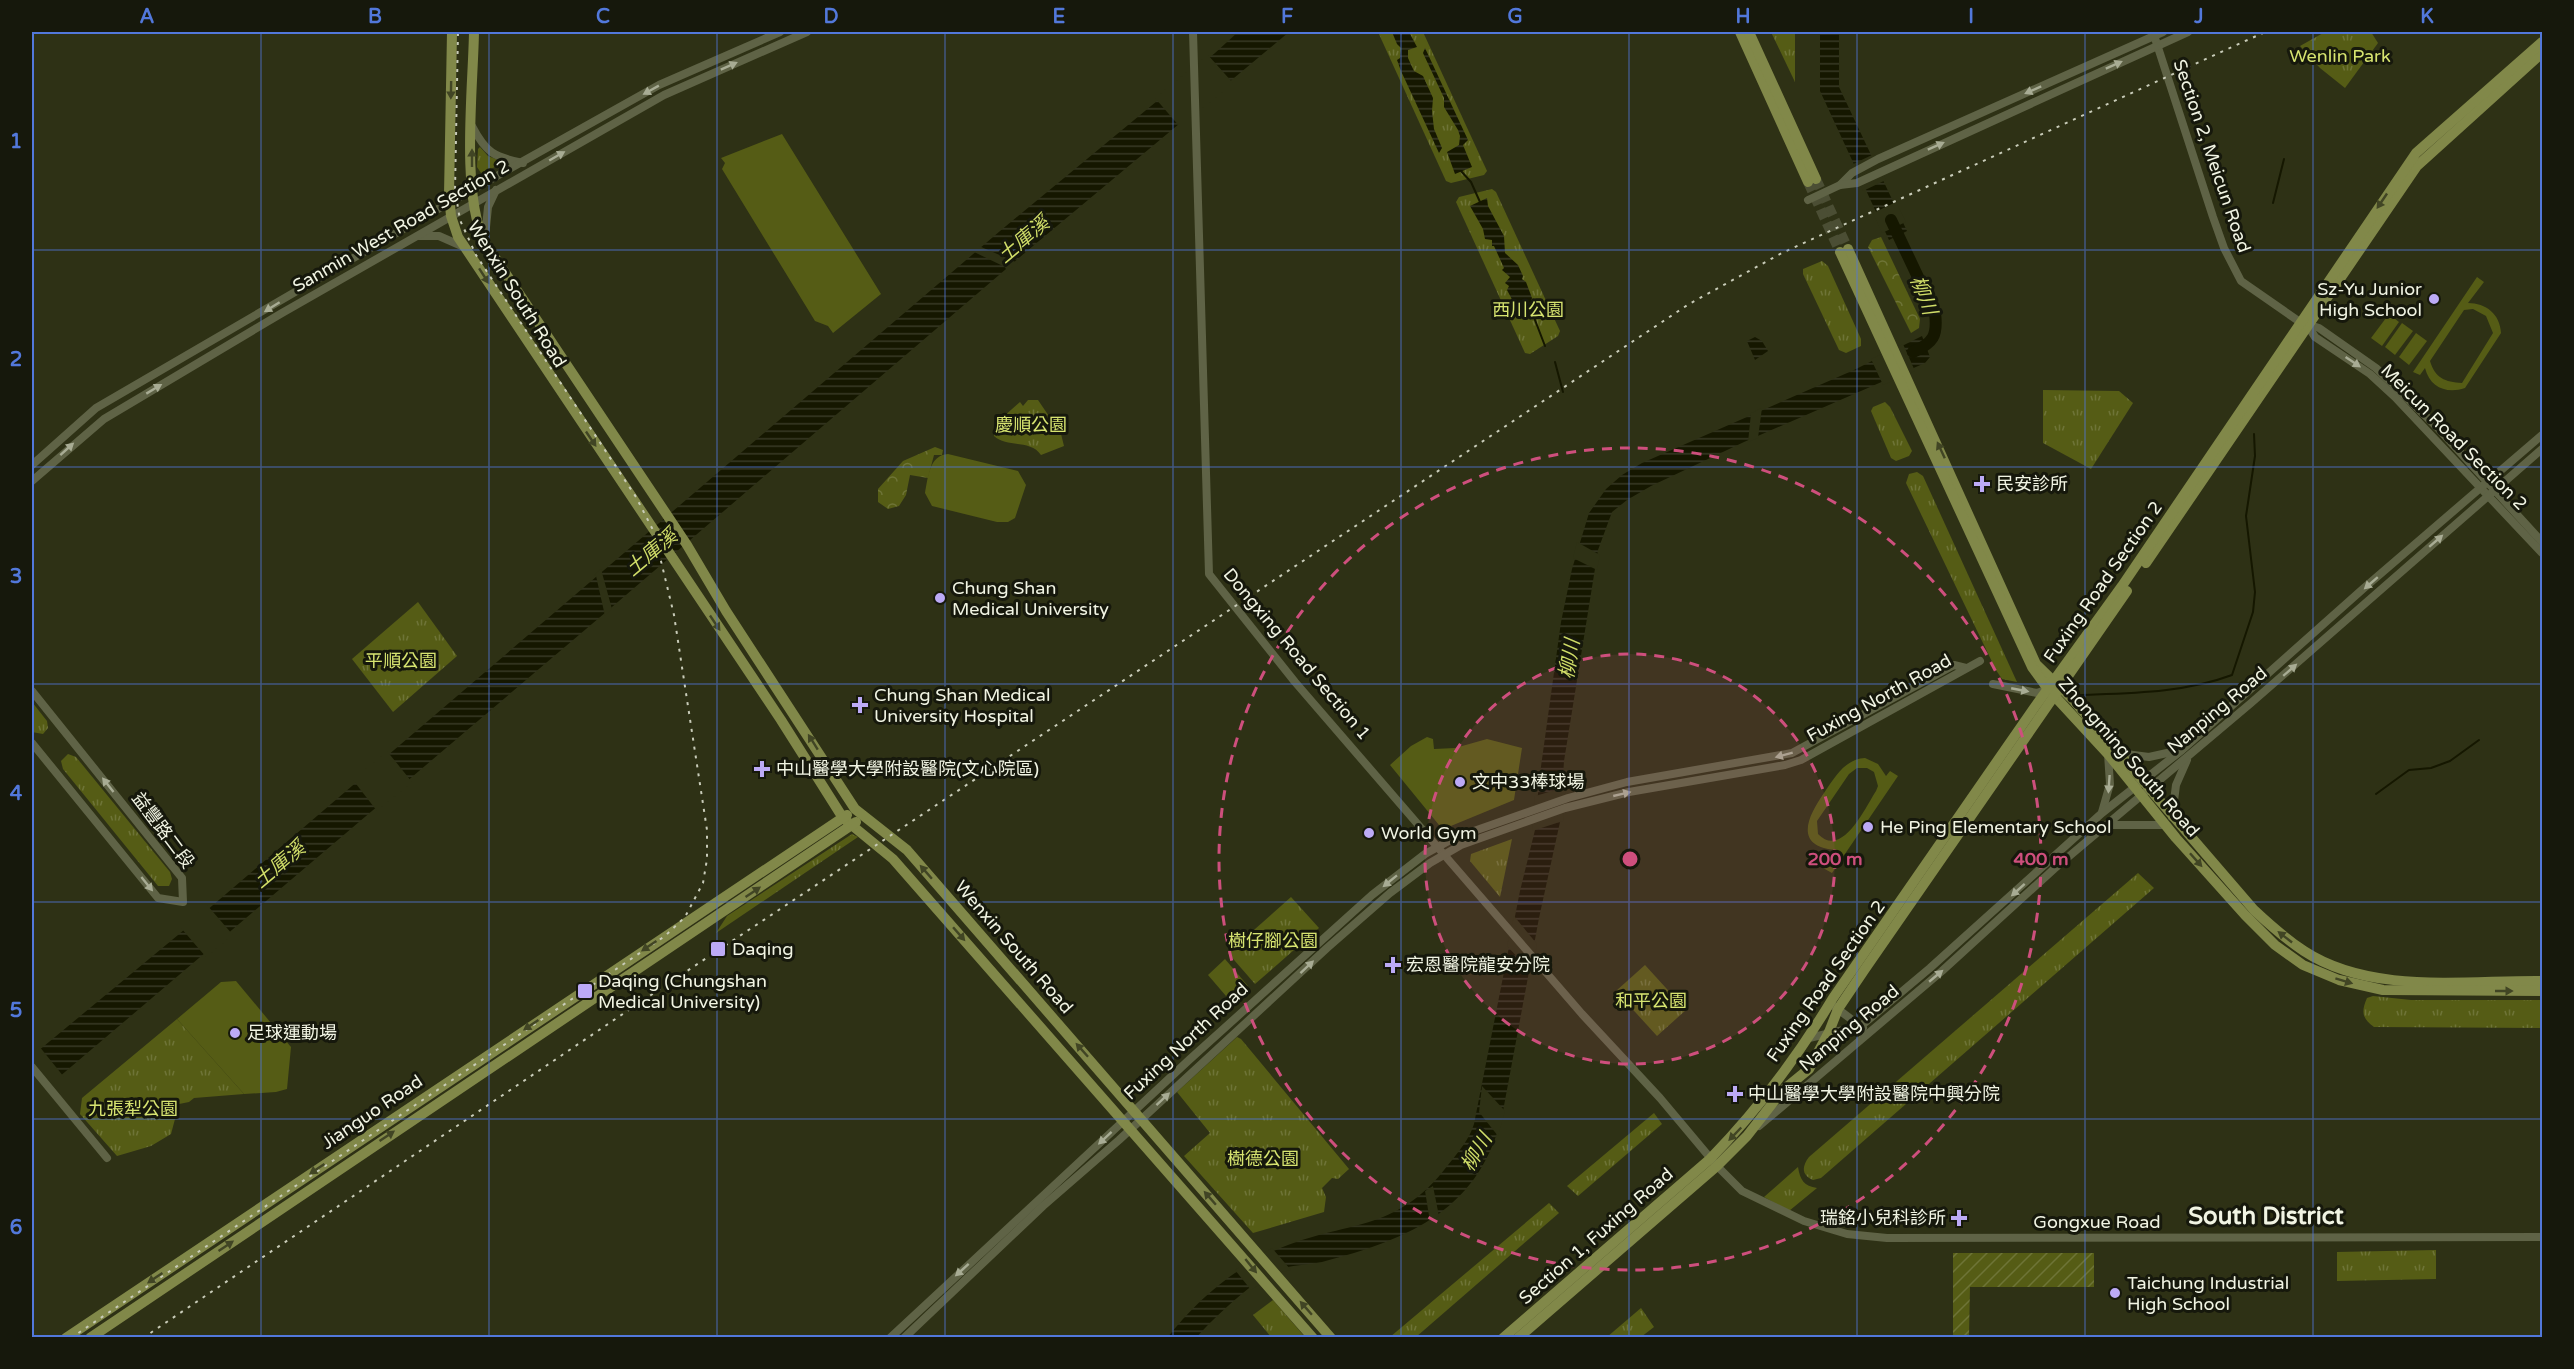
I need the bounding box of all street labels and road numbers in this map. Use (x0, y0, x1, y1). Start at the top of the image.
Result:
street label: Section 2, Meicun Road (2169, 57, 2255, 255)
street label: Sanmin West Road Section 2 (289, 155, 513, 297)
street label: Wenxin South Road (463, 216, 571, 372)
street label: Meicun Road Section 2 (2376, 359, 2532, 515)
street label: Fuxing Road Section 2 (2039, 497, 2167, 667)
street label: Dongxing Road Section 1 (1219, 564, 1375, 744)
street label: Fuxing North Road (1803, 649, 1955, 747)
street label: Nanping Road (2163, 662, 2271, 758)
street label: Zhongming South Road (2054, 673, 2204, 841)
street label: 益豐路二段 (127, 787, 199, 873)
street label: Wenxin South Road (950, 876, 1078, 1018)
street label: Fuxing Road Section 2 (1762, 896, 1890, 1066)
street label: Fuxing North Road (1119, 978, 1253, 1104)
street label: Nanping Road (1795, 980, 1903, 1076)
street label: Jianguo Road (317, 1070, 427, 1154)
street label: Section 1, Fuxing Road (1514, 1163, 1678, 1309)
street label: Gongxue Road (2033, 1211, 2161, 1233)

